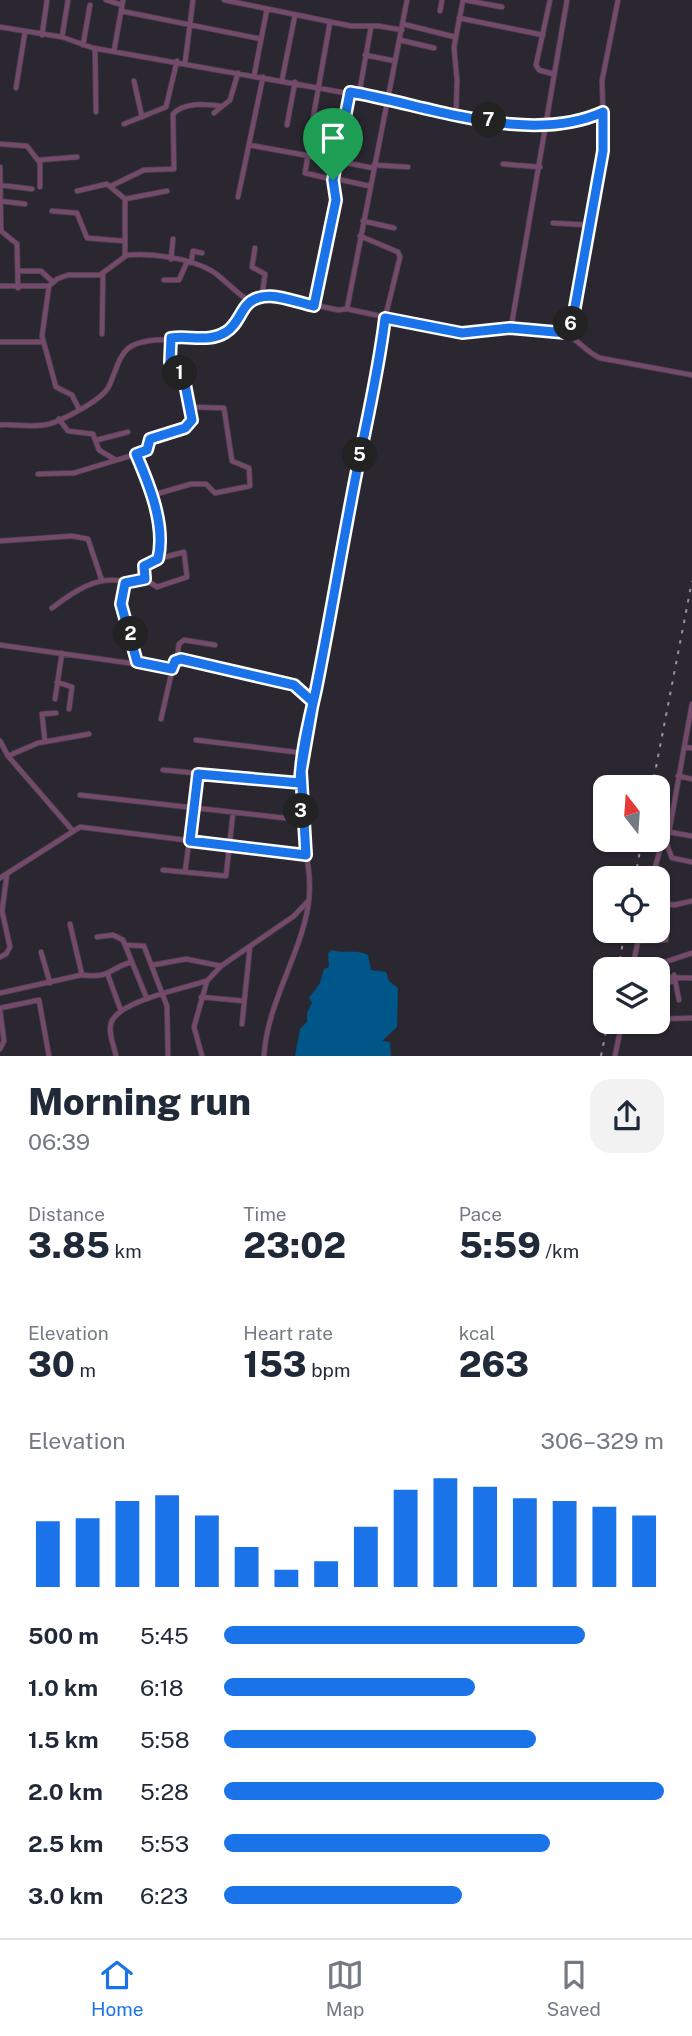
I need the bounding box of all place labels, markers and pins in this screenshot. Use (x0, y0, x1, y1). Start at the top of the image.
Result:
pin: 7 (472, 102, 506, 138)
pin (303, 108, 363, 180)
pin: 6 (554, 306, 588, 342)
pin: 1 (162, 356, 198, 390)
pin: 5 (342, 438, 378, 472)
pin: 2 (114, 616, 148, 652)
pin: 3 (284, 794, 318, 828)

